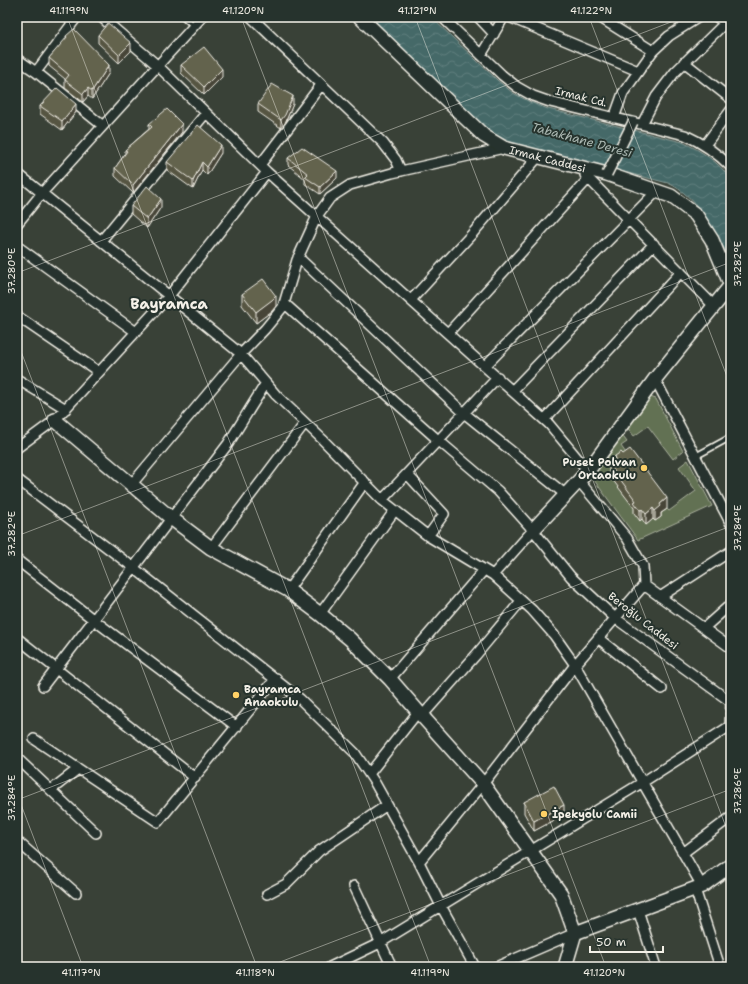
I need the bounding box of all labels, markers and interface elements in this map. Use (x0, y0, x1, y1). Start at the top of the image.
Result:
text: 41.119°N (49, 4, 89, 17)
text: 41.120°N (222, 4, 264, 17)
text: 41.121°N (397, 4, 437, 17)
text: 41.122°N (570, 4, 612, 17)
street label: Irmak Cd. (553, 83, 609, 111)
water label: Tabakhane Deresi (530, 119, 635, 161)
street label: Irmak Caddesi (508, 142, 587, 176)
text: 37.282°E (731, 241, 744, 287)
text: 37.280°E (5, 248, 18, 294)
district label: Bayramca (130, 294, 209, 314)
place label: Puset Polvan Ortaokulu (563, 455, 637, 483)
marker: Puset Polvan Ortaokulu (639, 463, 649, 473)
text: 37.284°E (731, 505, 744, 551)
text: 37.282°E (5, 511, 18, 557)
street label: Beroğlu Caddesi (605, 589, 681, 653)
place label: Bayramca Anaokulu (244, 682, 301, 710)
marker: Bayramca Anaokulu (231, 690, 241, 700)
text: 37.286°E (731, 768, 744, 814)
text: 37.284°E (5, 775, 18, 821)
place label: İpekyolu Camii (552, 806, 637, 822)
marker: İpekyolu Camii (539, 809, 549, 819)
scale bar (590, 928, 663, 954)
text: 50 m (596, 934, 626, 950)
text: 41.117°N (61, 966, 101, 979)
text: 41.118°N (235, 966, 275, 979)
text: 41.119°N (410, 966, 450, 979)
text: 41.120°N (583, 966, 625, 979)

